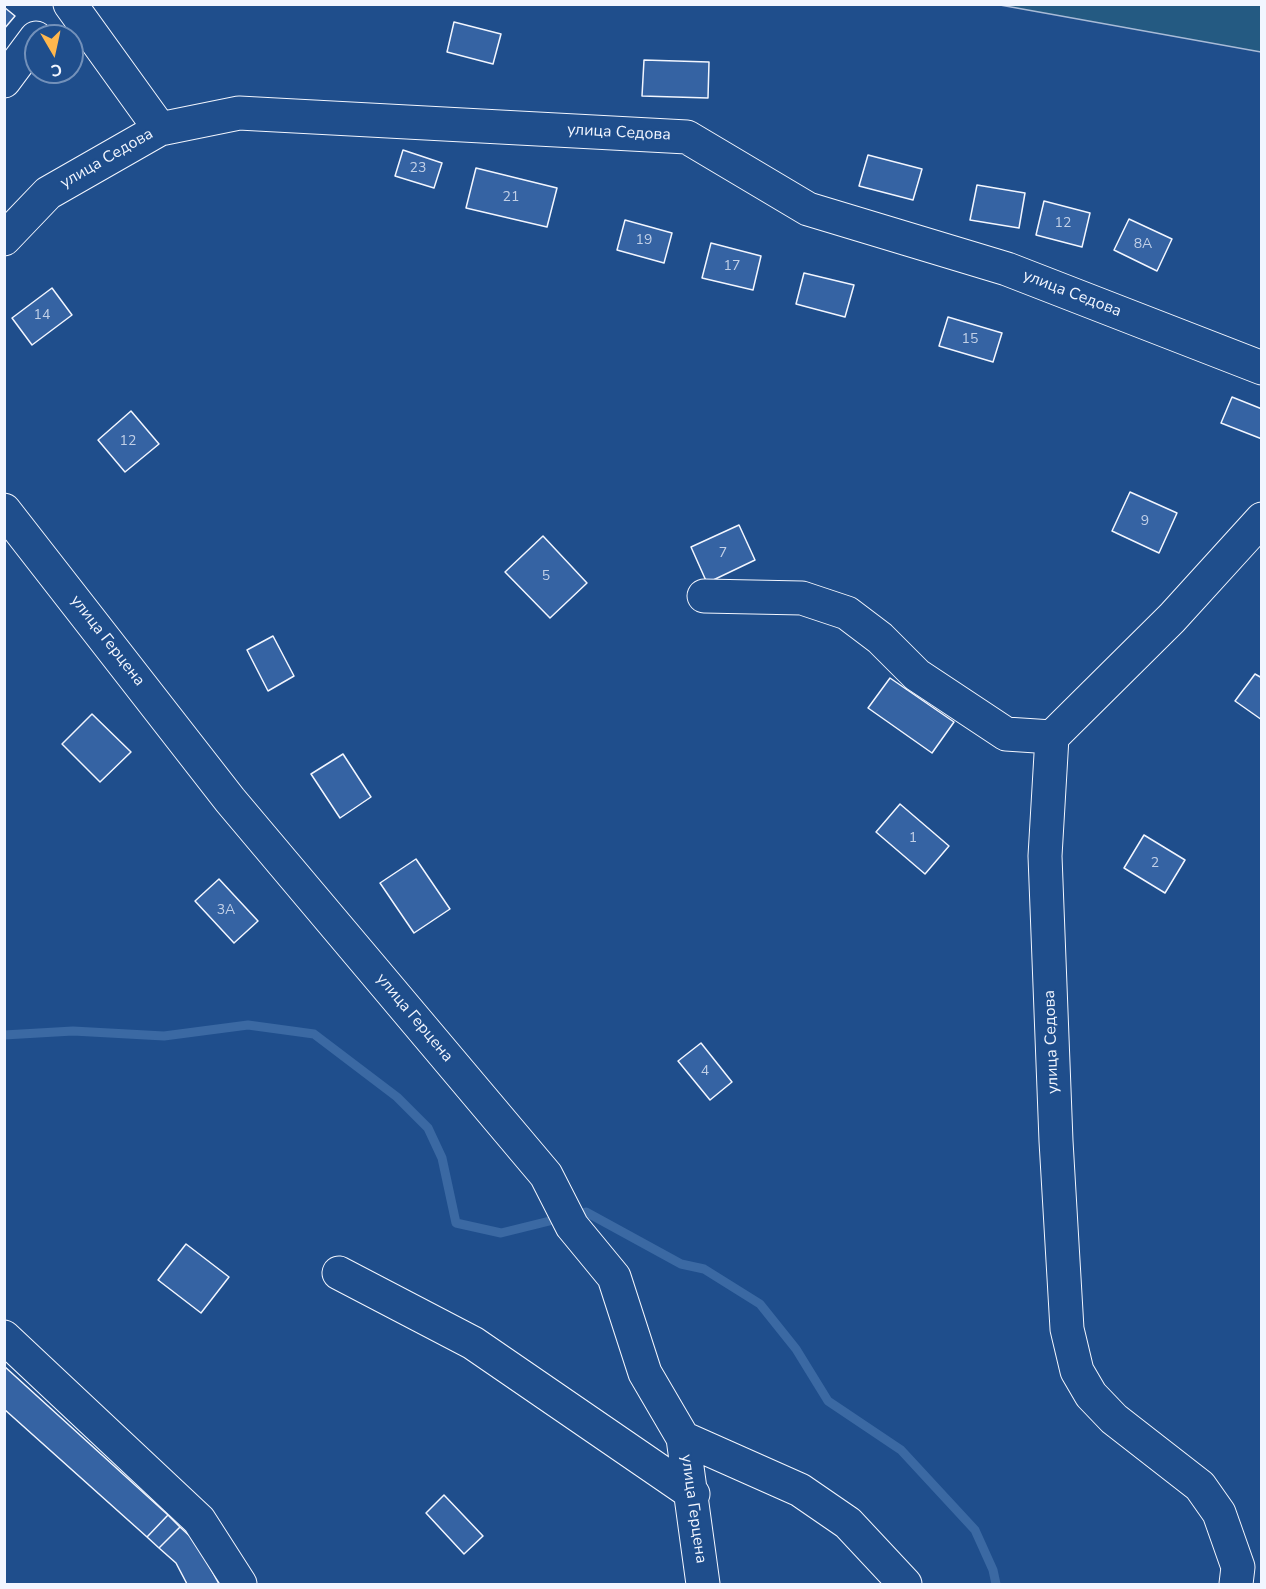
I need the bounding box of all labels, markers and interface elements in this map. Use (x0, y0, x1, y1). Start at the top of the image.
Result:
north arrow (24, 24, 84, 84)
text: С (49, 58, 64, 82)
street label: улица Седова (567, 121, 671, 145)
street label: улица Седова (57, 125, 157, 193)
house number: 23 (410, 161, 426, 177)
house number: 21 (503, 190, 519, 206)
house number: 12 (1055, 216, 1071, 232)
house number: 19 (636, 233, 652, 249)
house number: 8А (1134, 237, 1152, 253)
house number: 17 (724, 259, 740, 275)
street label: улица Седова (1020, 266, 1124, 322)
house number: 14 (34, 308, 50, 324)
house number: 15 (962, 332, 978, 348)
house number: 12 (120, 434, 136, 450)
house number: 9 (1141, 514, 1149, 530)
house number: 7 (719, 546, 727, 562)
house number: 5 (542, 569, 550, 585)
street label: улица Герцена (66, 592, 148, 690)
house number: 1 (909, 831, 917, 847)
house number: 2 (1151, 856, 1159, 872)
house number: 3А (217, 903, 235, 919)
street label: улица Герцена (371, 970, 457, 1066)
street label: улица Седова (1041, 990, 1063, 1094)
house number: 4 (701, 1064, 709, 1080)
street label: улица Герцена (676, 1453, 710, 1565)

